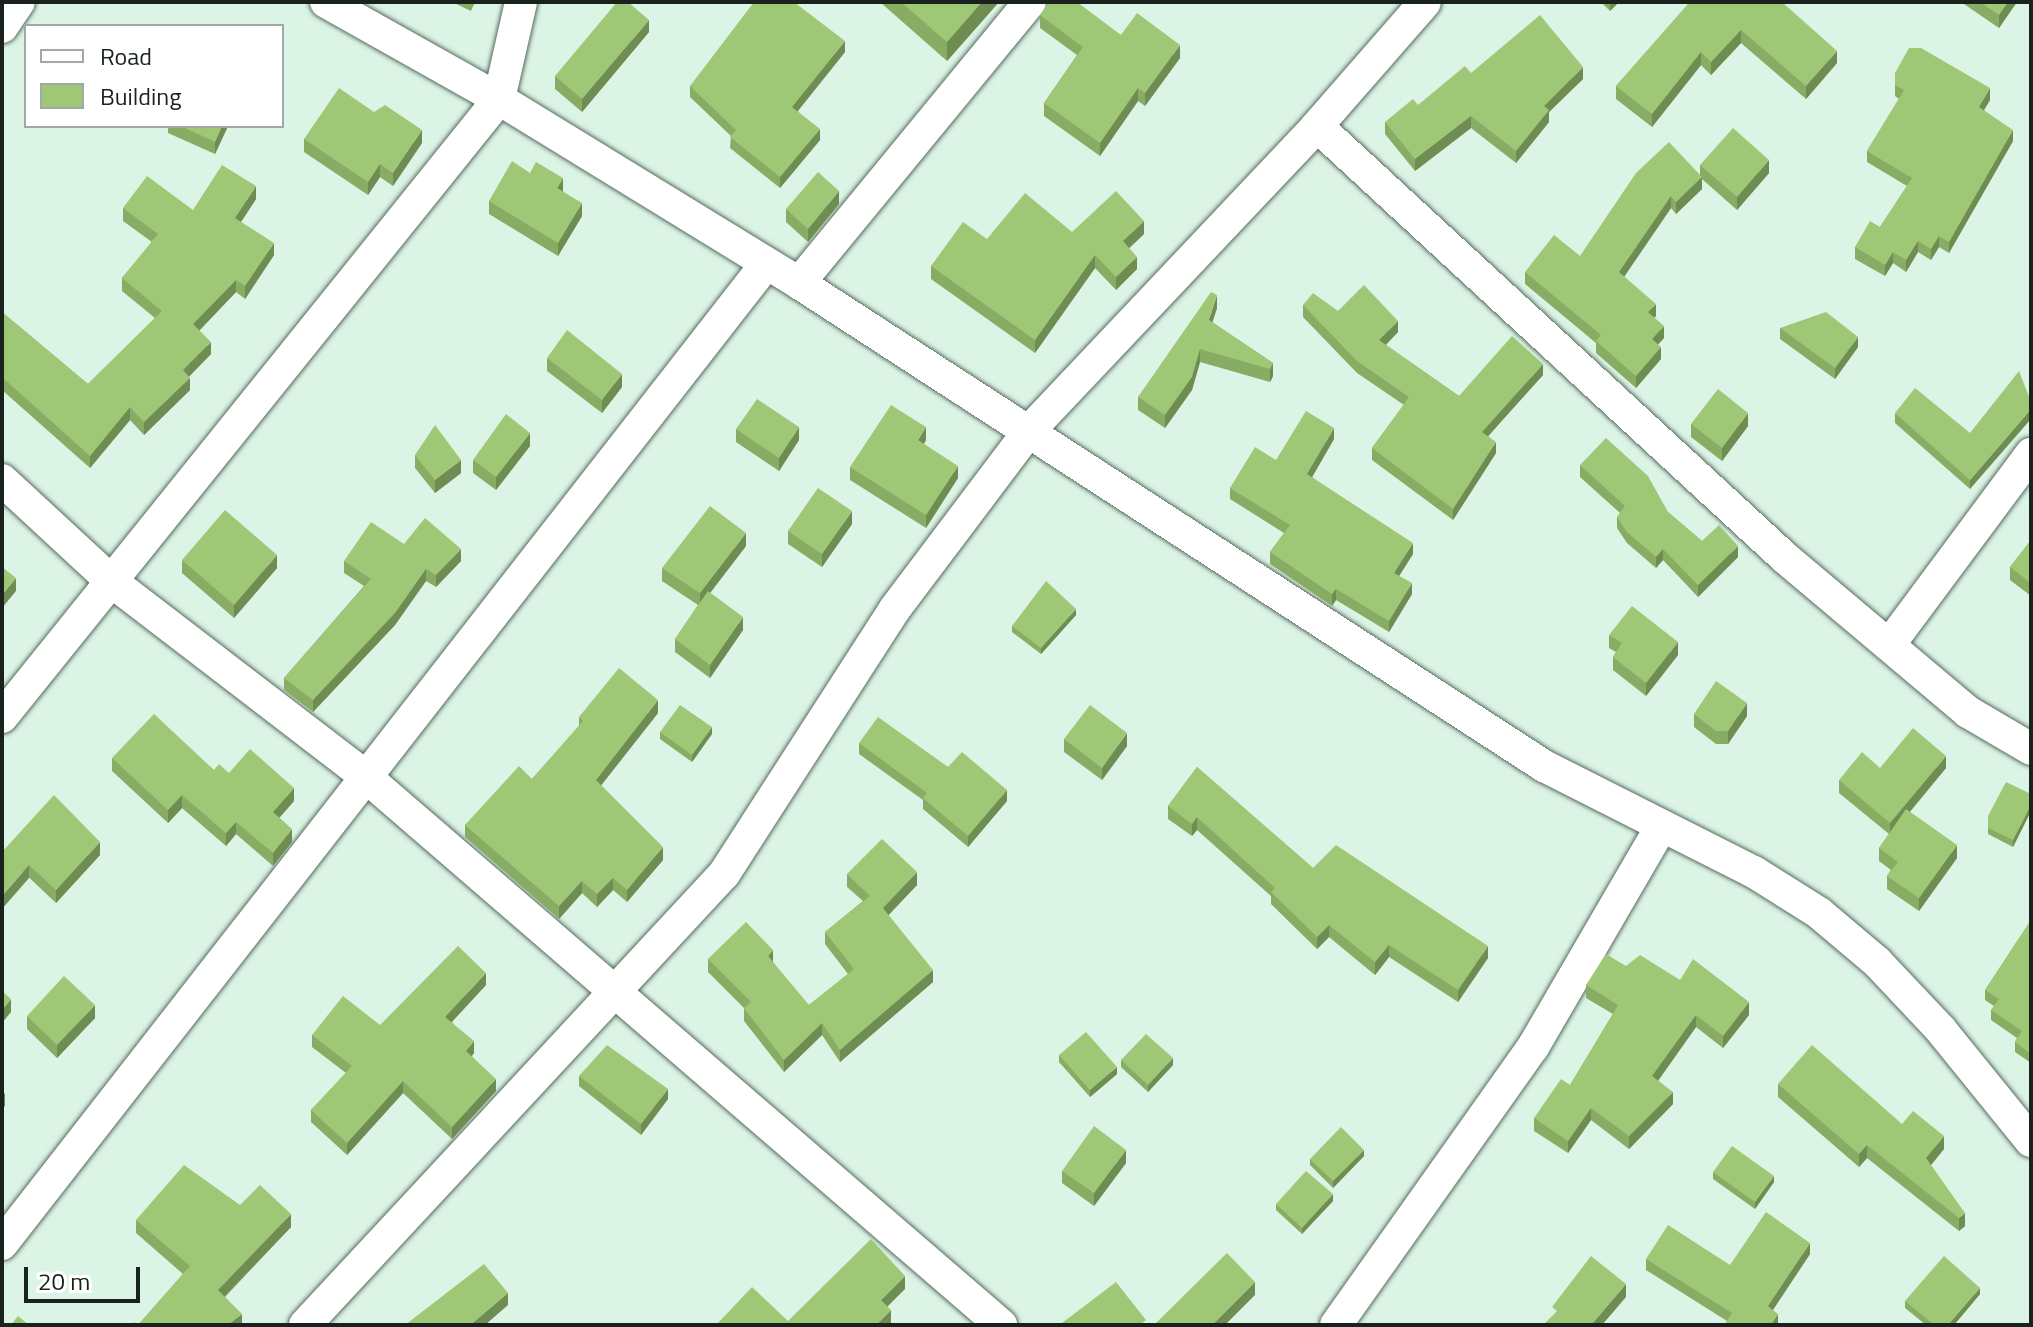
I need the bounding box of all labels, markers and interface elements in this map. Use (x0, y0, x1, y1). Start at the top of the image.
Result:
legend (24, 24, 284, 128)
text: Road (100, 38, 152, 74)
text: Building (100, 78, 182, 114)
scale bar (28, 1251, 144, 1301)
text: 20 m (38, 1263, 90, 1299)

